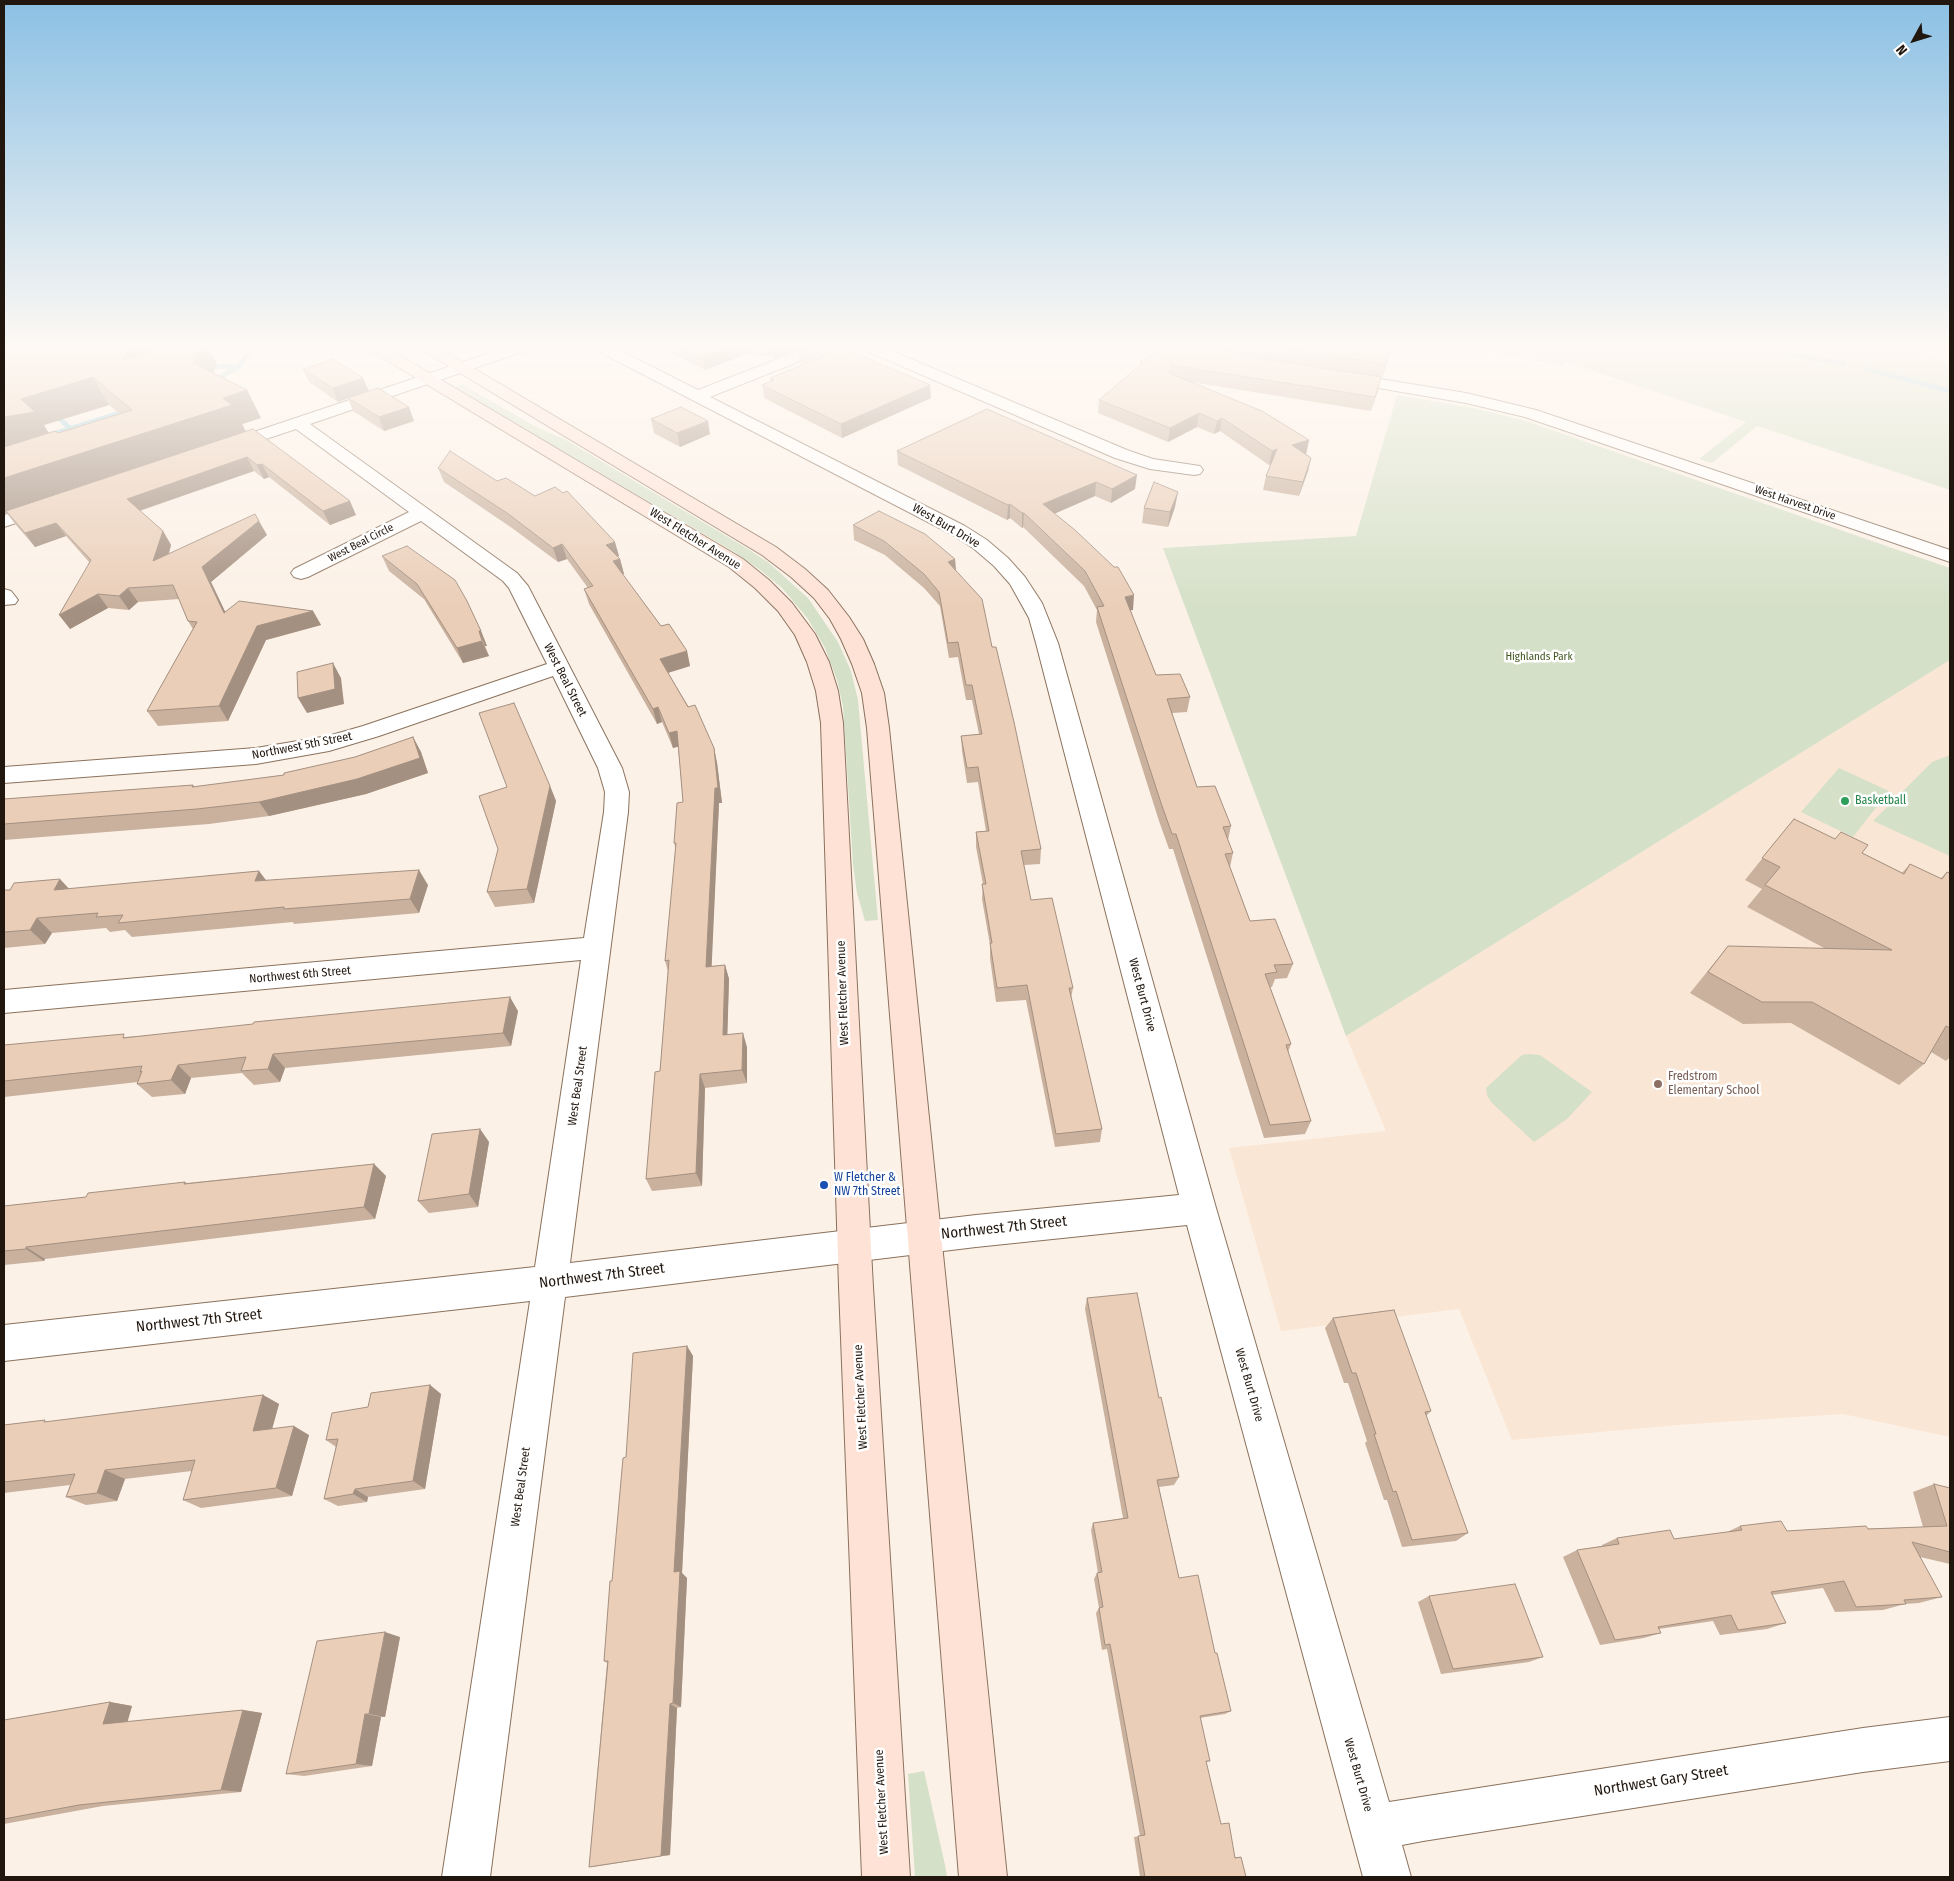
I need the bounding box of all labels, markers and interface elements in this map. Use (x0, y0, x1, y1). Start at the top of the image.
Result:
north arrow (1889, 15, 1939, 65)
text: N (1893, 41, 1911, 58)
street label: West Harvest Drive (1753, 483, 1837, 523)
street label: West Burt Drive (910, 501, 982, 551)
street label: West Fletcher Avenue (647, 505, 743, 573)
street label: West Beal Circle (326, 521, 396, 565)
street label: West Beal Street (540, 641, 590, 719)
park label: Highlands Park (1505, 650, 1573, 664)
street label: Northwest 5th Street (251, 729, 353, 763)
place label: Basketball (1855, 794, 1906, 808)
marker: Basketball (1839, 795, 1851, 807)
street label: West Fletcher Avenue (834, 940, 852, 1046)
street label: West Burt Drive (1125, 957, 1159, 1033)
street label: Northwest 6th Street (248, 963, 352, 987)
street label: West Beal Street (565, 1045, 591, 1127)
place label: Fredstrom Elementary School (1668, 1070, 1759, 1098)
marker: Fredstrom Elementary School (1652, 1078, 1664, 1090)
place label: W Fletcher & NW 7th Street (834, 1171, 901, 1199)
marker: W Fletcher & NW 7th Street (818, 1179, 830, 1191)
street label: Northwest 7th Street (940, 1212, 1068, 1244)
street label: Northwest 7th Street (538, 1259, 666, 1293)
street label: Northwest 7th Street (135, 1305, 263, 1337)
street label: West Fletcher Avenue (851, 1344, 871, 1450)
street label: West Burt Drive (1232, 1347, 1266, 1423)
street label: West Beal Street (508, 1446, 534, 1528)
street label: West Burt Drive (1341, 1737, 1375, 1813)
street label: West Fletcher Avenue (872, 1749, 892, 1855)
street label: Northwest Gary Street (1593, 1762, 1729, 1800)

